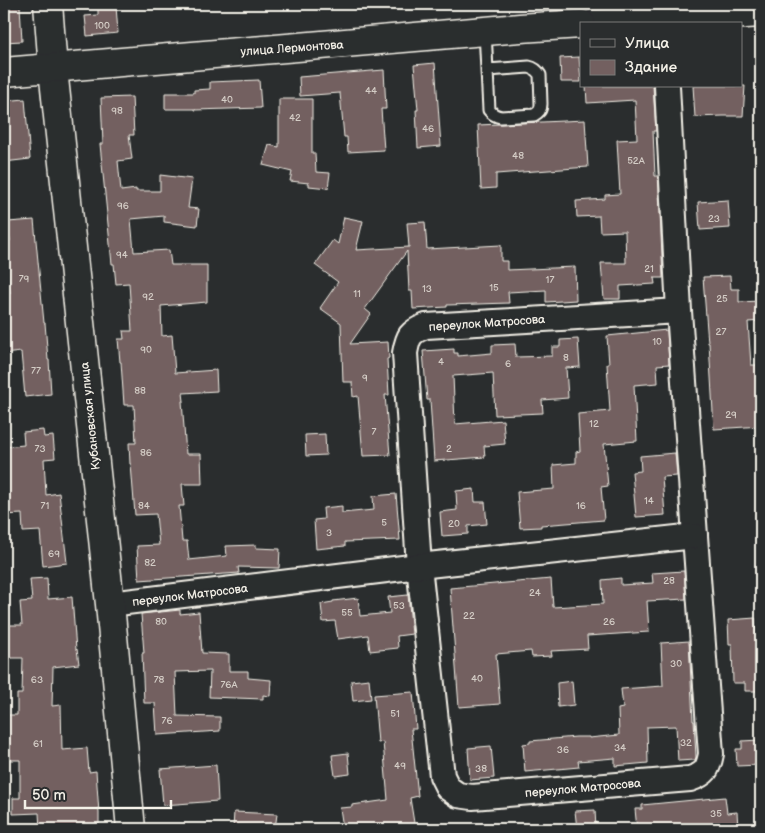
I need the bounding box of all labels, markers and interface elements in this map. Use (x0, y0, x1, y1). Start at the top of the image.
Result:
house number: 100 (94, 20, 110, 32)
legend (580, 22, 742, 88)
text: Улица (625, 34, 670, 53)
street label: улица Лермонтова (240, 37, 344, 60)
text: Здание (625, 58, 677, 77)
house number: 44 (365, 85, 377, 97)
house number: 40 (221, 94, 233, 106)
house number: 98 (111, 105, 123, 117)
house number: 42 (289, 112, 301, 124)
house number: 46 (422, 123, 434, 135)
house number: 48 (512, 150, 524, 162)
house number: 52А (627, 155, 646, 167)
house number: 96 (117, 200, 129, 212)
house number: 23 (708, 213, 720, 225)
house number: 94 (116, 249, 128, 261)
house number: 21 (644, 263, 654, 275)
house number: 79 (19, 273, 30, 285)
house number: 17 (546, 274, 554, 286)
house number: 15 (489, 282, 499, 294)
house number: 13 (422, 283, 432, 295)
house number: 11 (353, 288, 361, 300)
house number: 92 (142, 291, 154, 303)
house number: 25 (716, 293, 728, 305)
street label: переулок Матросова (428, 312, 546, 335)
house number: 27 (716, 326, 726, 338)
house number: 10 (652, 336, 662, 348)
house number: 90 (140, 344, 152, 356)
house number: 8 (563, 352, 569, 364)
house number: 4 (438, 356, 444, 368)
house number: 6 (505, 358, 511, 370)
street label: Кубановская улица (77, 361, 104, 471)
house number: 77 (31, 365, 41, 377)
house number: 9 (362, 372, 368, 384)
house number: 88 (134, 385, 146, 397)
house number: 29 (725, 409, 737, 421)
house number: 12 (589, 418, 599, 430)
house number: 7 (372, 426, 377, 438)
house number: 73 (34, 443, 46, 455)
house number: 2 (446, 443, 452, 455)
house number: 86 (140, 447, 152, 459)
house number: 14 (644, 495, 654, 507)
house number: 71 (41, 500, 50, 512)
house number: 84 (138, 500, 150, 512)
house number: 16 (576, 500, 586, 512)
house number: 5 (381, 517, 387, 529)
house number: 20 (448, 518, 460, 530)
house number: 3 (326, 527, 332, 539)
house number: 69 (48, 548, 60, 560)
house number: 82 (144, 557, 156, 569)
house number: 28 (663, 575, 675, 587)
street label: переулок Матросова (131, 581, 249, 610)
house number: 24 (529, 587, 541, 599)
house number: 53 (393, 600, 405, 612)
house number: 55 (341, 607, 353, 619)
house number: 22 (463, 610, 475, 622)
house number: 80 (155, 616, 167, 628)
house number: 26 (603, 616, 615, 628)
house number: 30 (670, 658, 682, 670)
house number: 40 (471, 673, 483, 685)
house number: 63 (31, 674, 43, 686)
house number: 78 (154, 674, 165, 686)
house number: 76А (220, 679, 238, 691)
house number: 51 (390, 708, 400, 720)
house number: 76 (161, 715, 173, 727)
house number: 32 (680, 737, 692, 749)
house number: 61 (33, 738, 43, 750)
house number: 34 (614, 742, 626, 754)
house number: 36 (557, 744, 569, 756)
house number: 49 (394, 760, 406, 772)
house number: 38 (475, 763, 487, 775)
street label: переулок Матросова (524, 776, 642, 801)
scale bar (25, 778, 171, 810)
text: 50 m (32, 786, 66, 805)
house number: 35 (710, 808, 722, 820)

